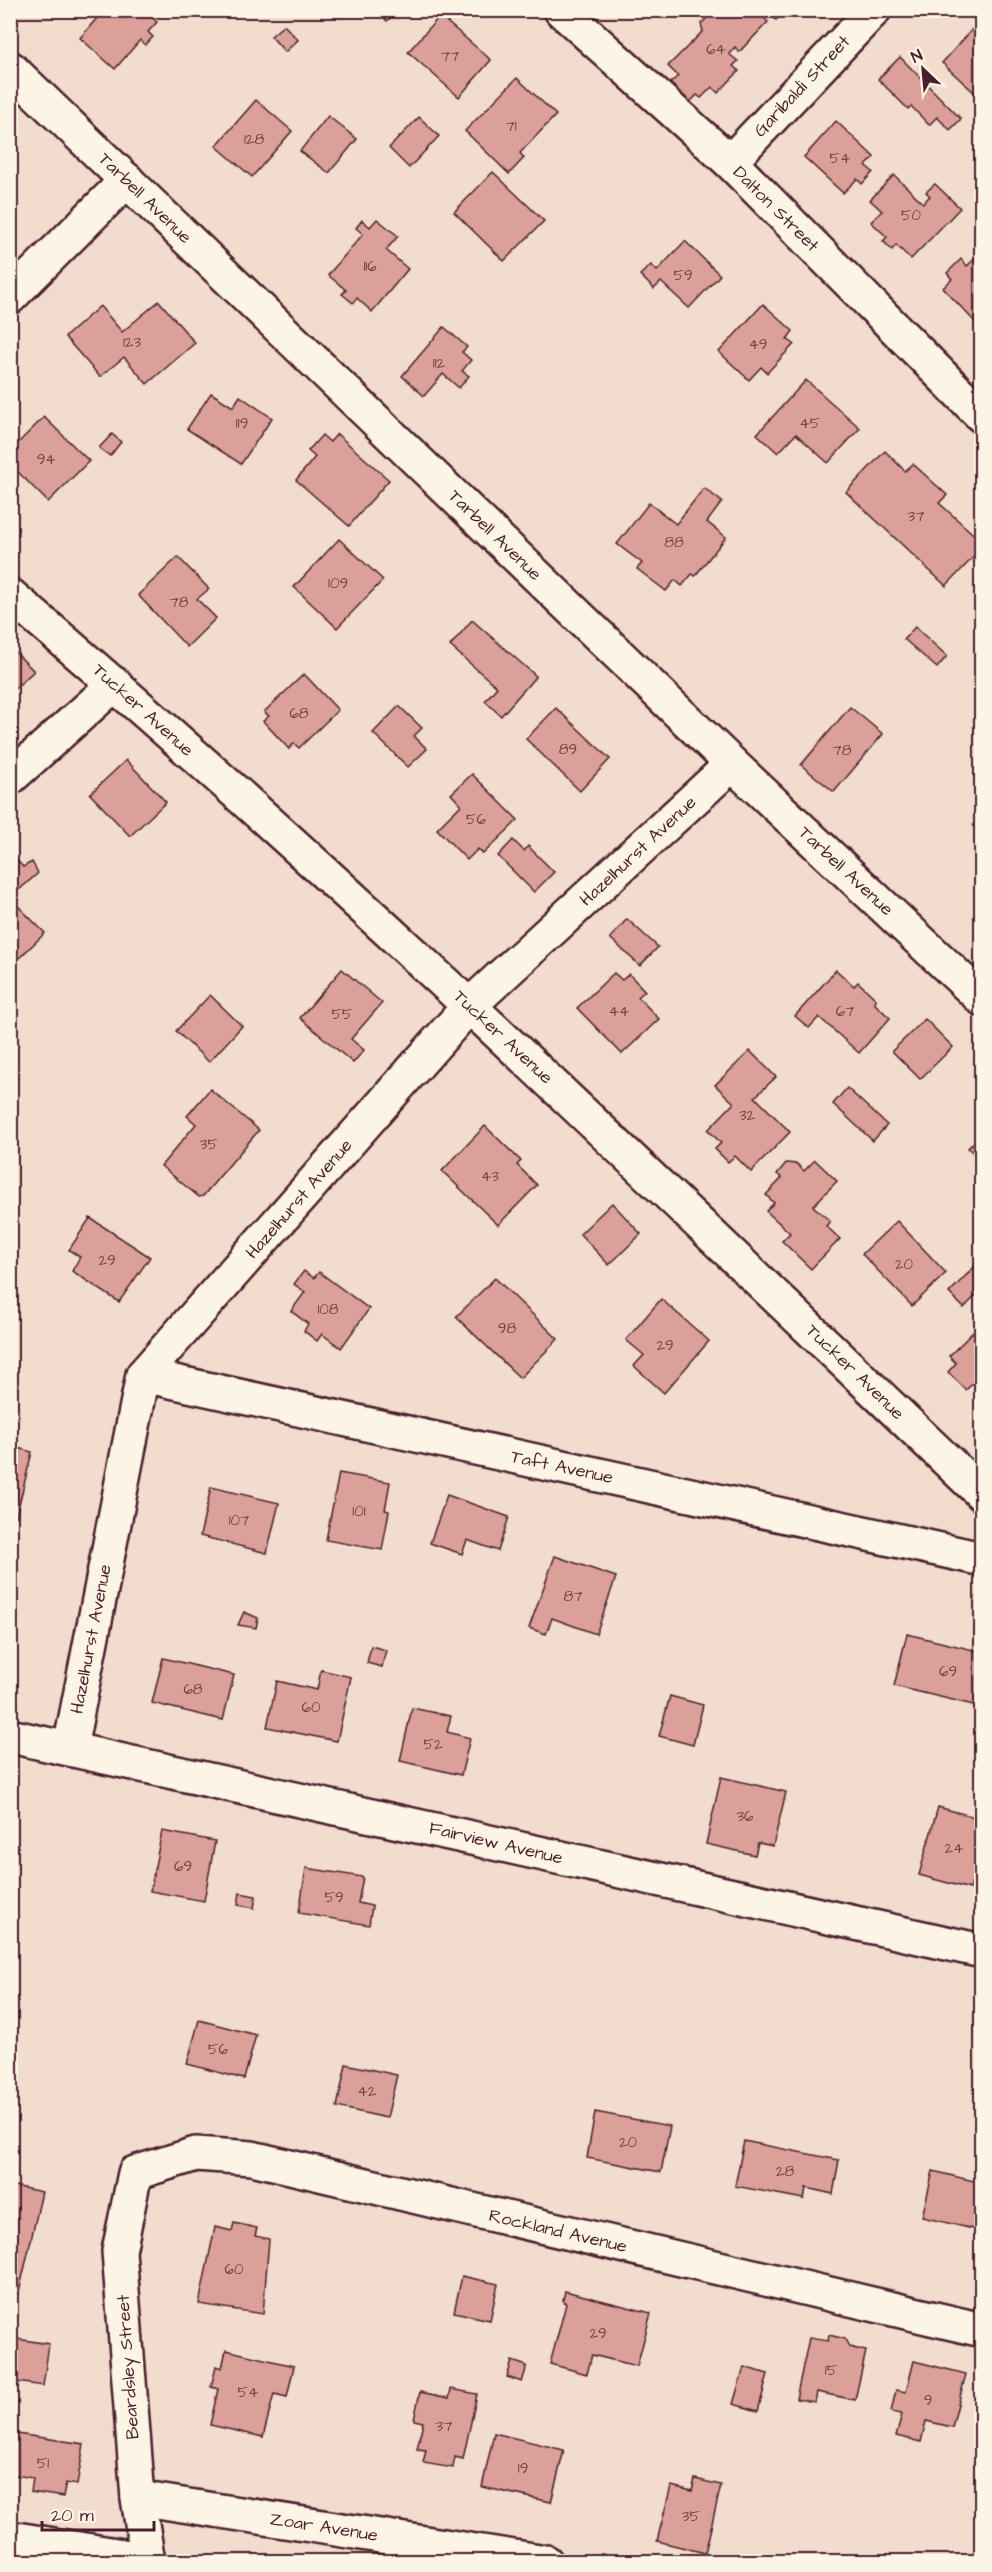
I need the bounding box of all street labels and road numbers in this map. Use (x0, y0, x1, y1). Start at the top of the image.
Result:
street label: Garibaldi Street (748, 29, 856, 142)
street label: Tarbell Avenue (93, 147, 198, 249)
street label: Dalton Street (727, 160, 825, 258)
street label: Tarbell Avenue (443, 484, 548, 586)
street label: Tucker Avenue (87, 658, 199, 762)
street label: Hazelhurst Avenue (574, 790, 702, 912)
street label: Tarbell Avenue (793, 820, 899, 922)
street label: Tucker Avenue (448, 984, 559, 1090)
street label: Hazelhurst Avenue (240, 1133, 358, 1264)
street label: Tucker Avenue (800, 1318, 910, 1426)
street label: Taft Avenue (509, 1444, 616, 1490)
street label: Hazelhurst Avenue (64, 1562, 118, 1716)
street label: Fairview Avenue (427, 1815, 565, 1871)
street label: Rockland Avenue (486, 2203, 630, 2259)
street label: Beardsley Street (110, 2293, 147, 2440)
street label: Zoar Avenue (268, 2506, 380, 2548)

